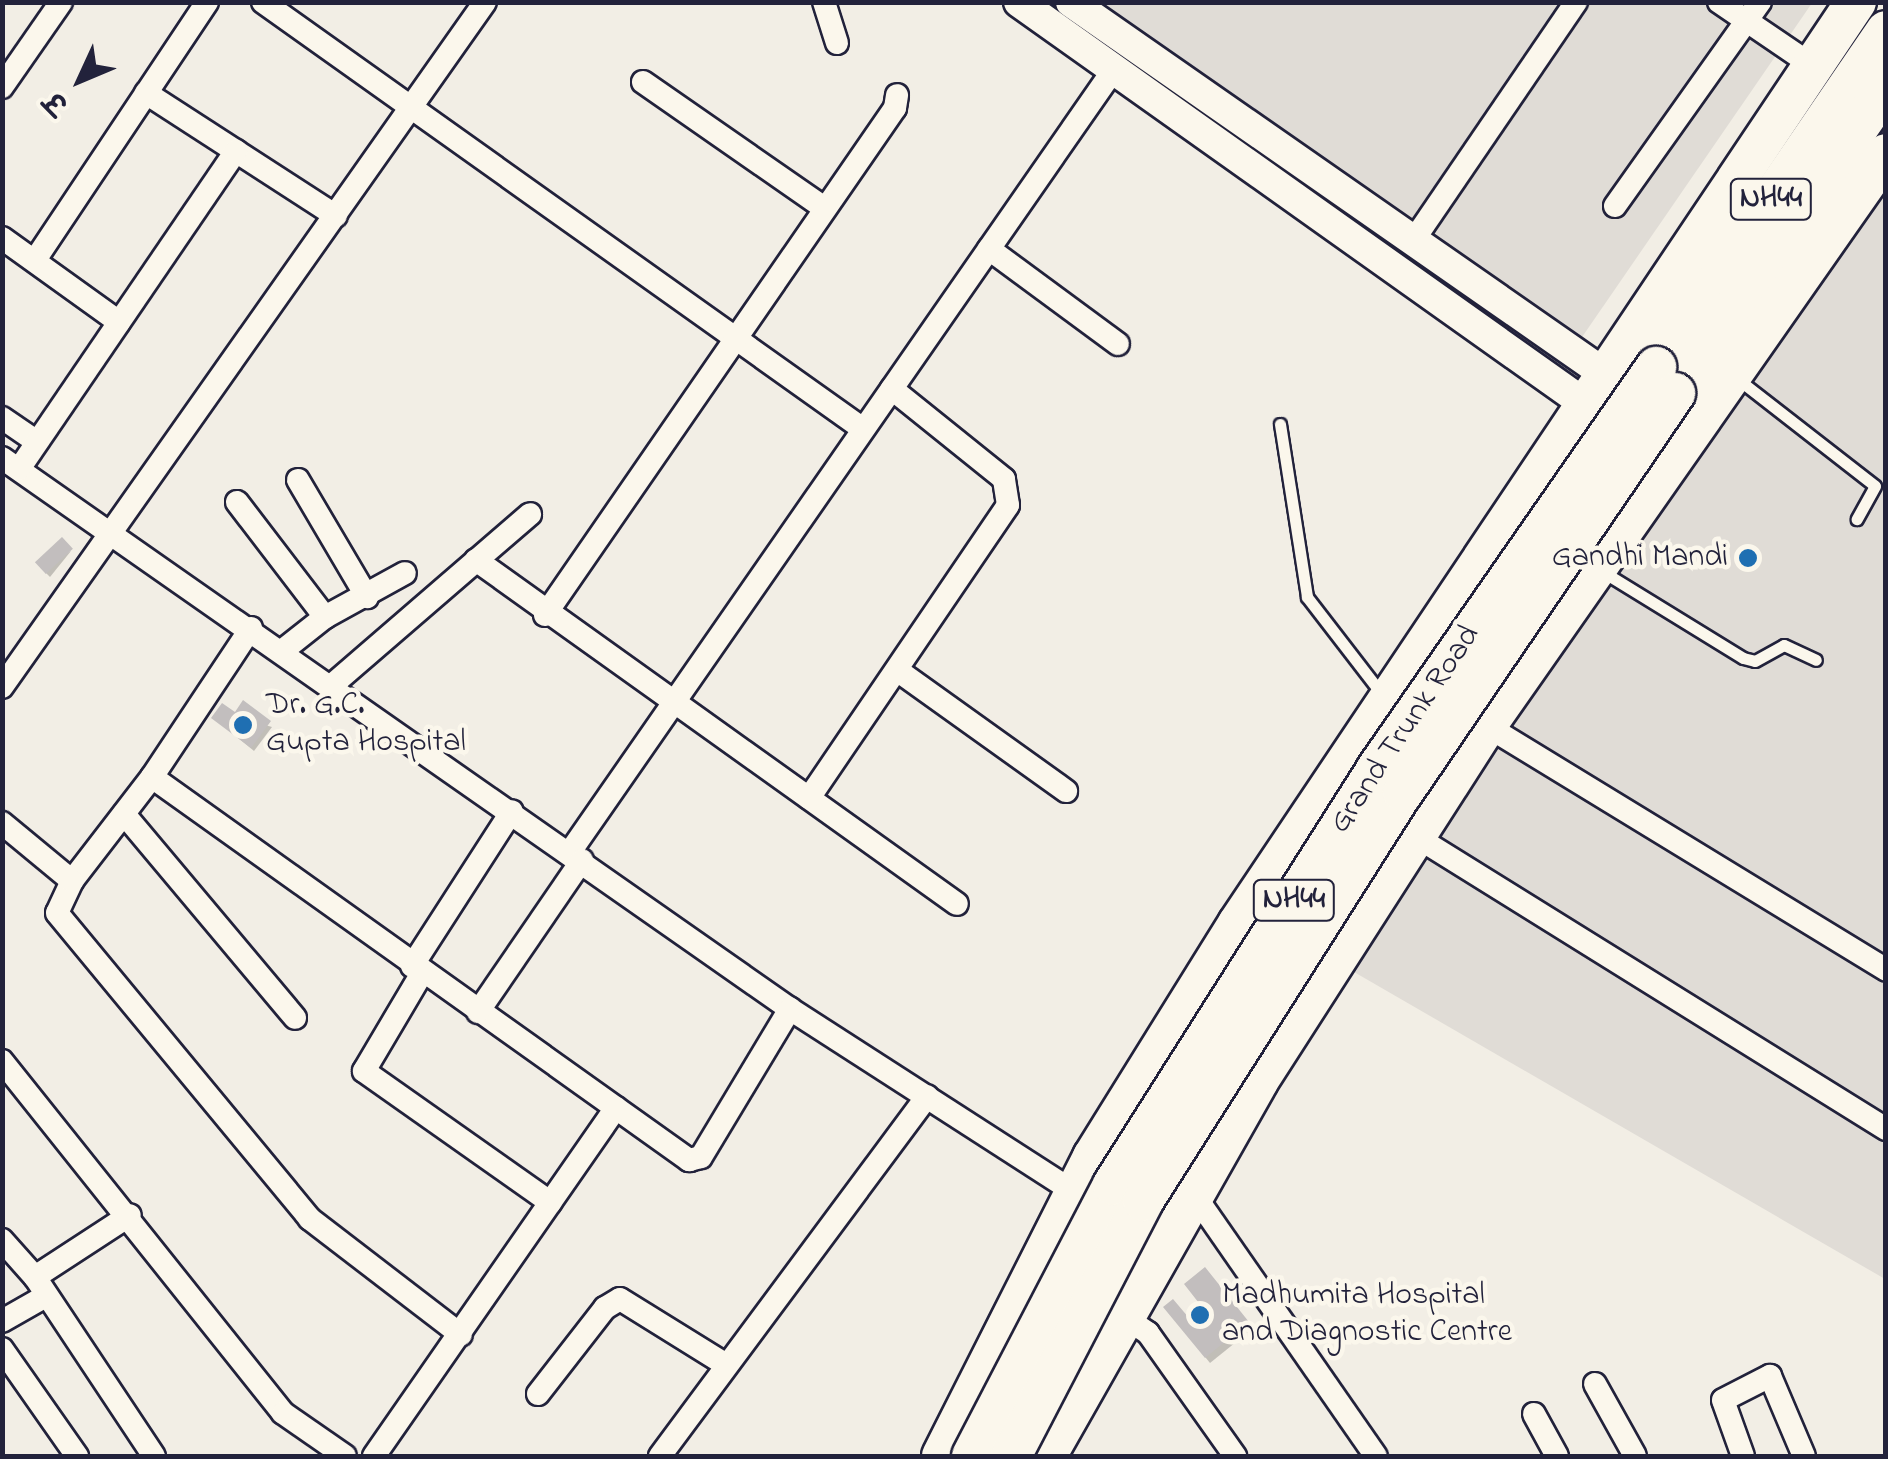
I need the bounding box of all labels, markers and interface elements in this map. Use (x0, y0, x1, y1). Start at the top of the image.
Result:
north arrow (30, 30, 130, 130)
text: उ (37, 80, 79, 122)
road number: NH44 (1728, 174, 1814, 224)
place label: Gandhi Mandi (1552, 539, 1728, 577)
marker: Gandhi Mandi (1737, 547, 1759, 569)
street label: Grand Trunk Road (1322, 619, 1490, 841)
place label: Dr. G.C. Gupta Hospital (266, 688, 466, 763)
marker: Dr. G.C. Gupta Hospital (230, 712, 256, 738)
road number: NH44 (1252, 875, 1336, 925)
place label: Madhumita Hospital and Diagnostic Centre (1222, 1278, 1512, 1353)
marker: Madhumita Hospital and Diagnostic Centre (1187, 1302, 1213, 1328)

